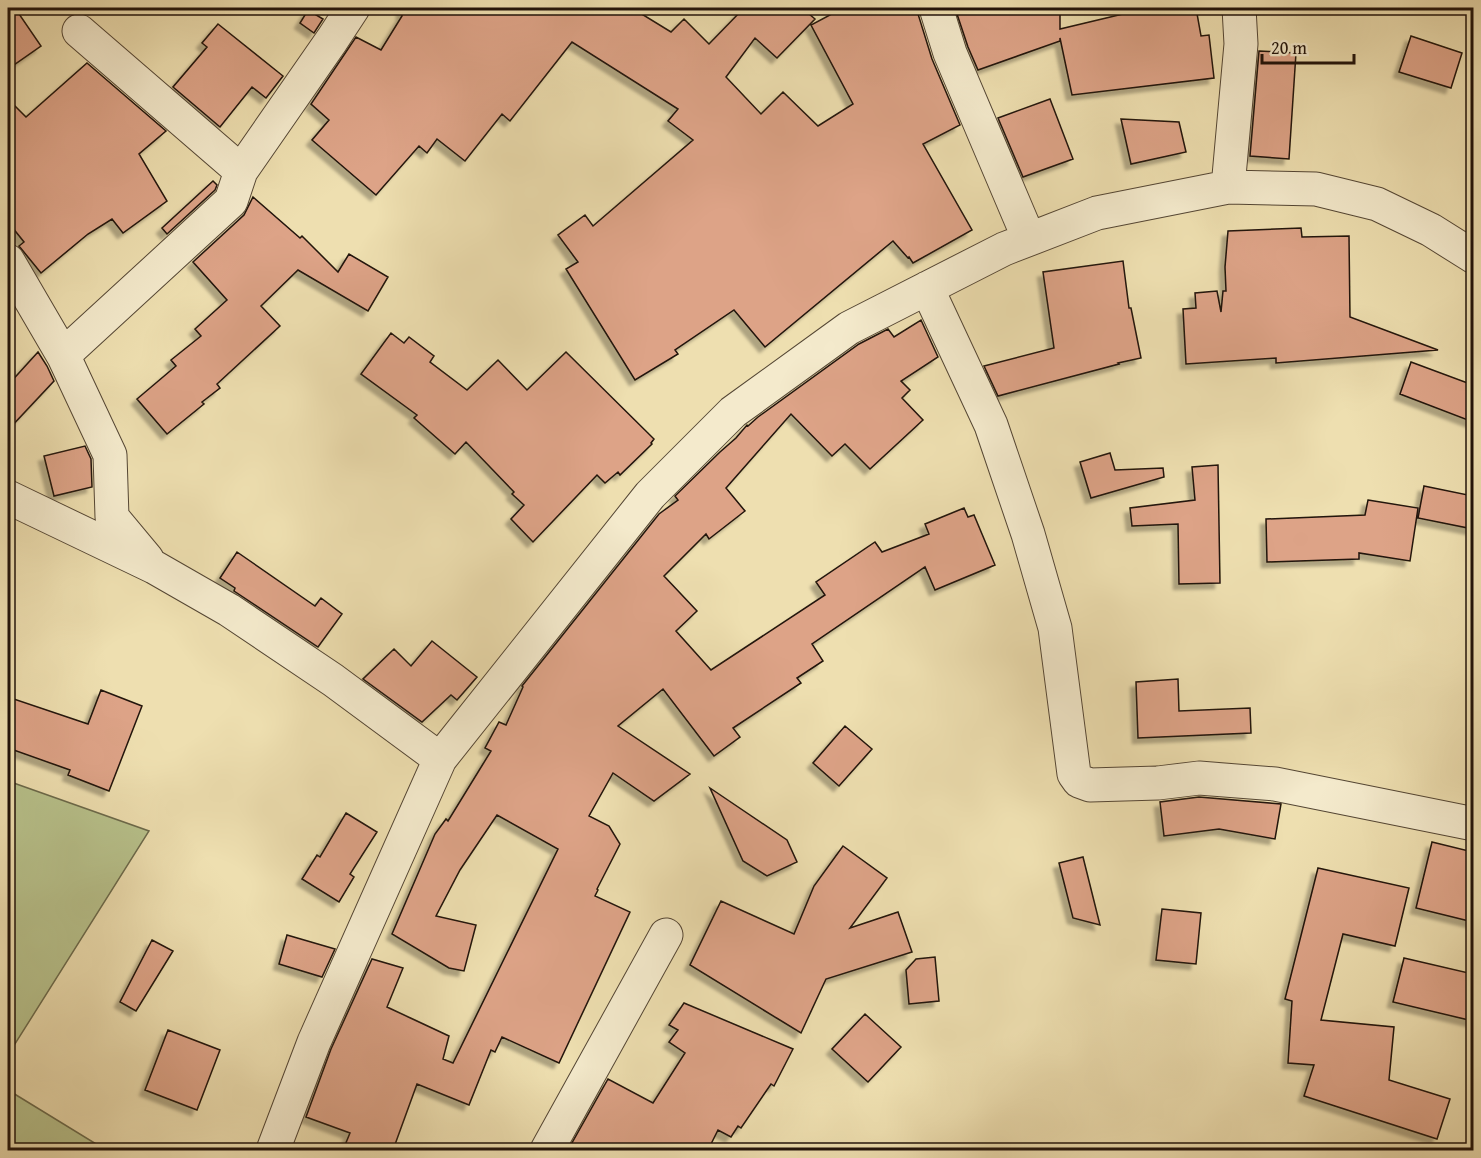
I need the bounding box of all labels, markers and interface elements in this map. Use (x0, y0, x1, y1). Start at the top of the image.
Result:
scale bar (1262, 27, 1354, 65)
text: 20 m (1271, 34, 1307, 61)

